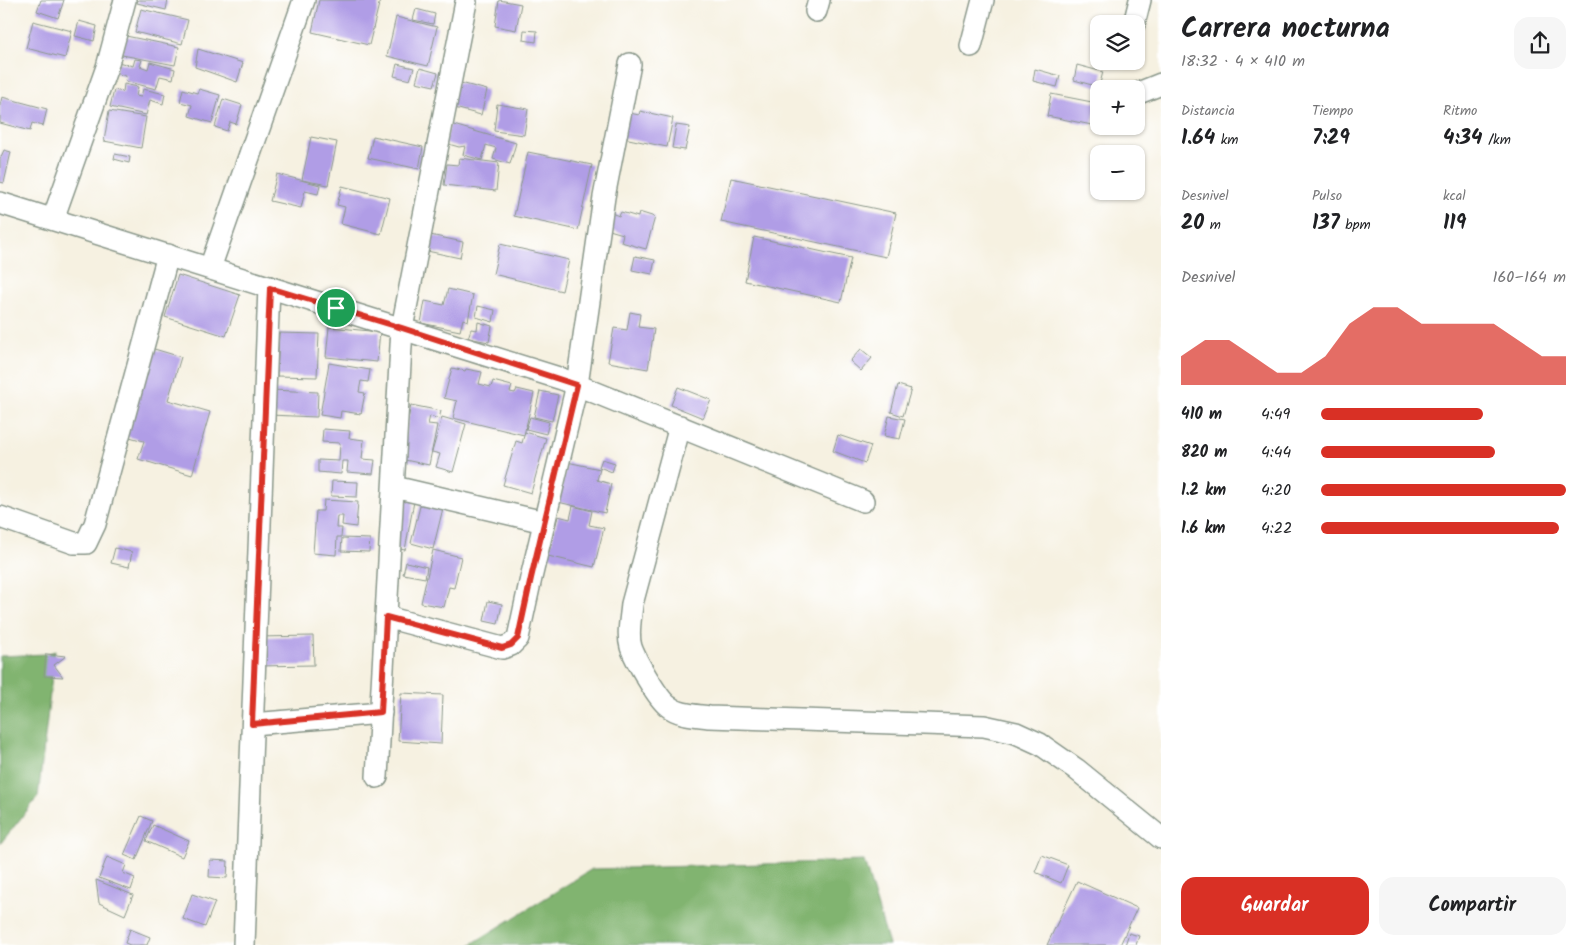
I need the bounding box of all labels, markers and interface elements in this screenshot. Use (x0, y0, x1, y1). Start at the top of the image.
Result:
text: Carrera nocturna (1181, 7, 1390, 52)
map controls (1090, 15, 1145, 200)
button: layers (1090, 15, 1145, 70)
button: share (1514, 17, 1566, 69)
text: 18:32 · 4 × 410 m (1181, 49, 1305, 74)
button: + (1090, 80, 1145, 135)
text: Distancia (1181, 100, 1235, 122)
text: Tiempo (1312, 100, 1353, 122)
text: Ritmo (1443, 100, 1477, 122)
text: 1.64 (1181, 122, 1215, 155)
text: 7:29 (1312, 122, 1350, 155)
text: 4:34 (1443, 122, 1483, 155)
text: km (1215, 129, 1238, 151)
text: /km (1483, 129, 1511, 151)
button: − (1090, 145, 1145, 200)
text: Desnivel (1181, 185, 1229, 207)
text: Pulso (1312, 185, 1342, 207)
text: kcal (1443, 185, 1466, 207)
text: 20 (1181, 207, 1204, 240)
text: 137 (1312, 207, 1340, 240)
text: 119 (1443, 207, 1466, 240)
text: m (1204, 214, 1221, 236)
text: bpm (1340, 214, 1371, 236)
text: Desnivel (1181, 265, 1236, 290)
text: 160–164 m (1492, 265, 1566, 290)
pin (315, 287, 357, 329)
icon: arrive (322, 294, 350, 322)
text: 410 m (1181, 402, 1222, 427)
text: 4:49 (1261, 402, 1290, 427)
text: 820 m (1181, 440, 1227, 465)
text: 4:44 (1261, 440, 1291, 465)
text: 1.2 km (1181, 478, 1226, 503)
text: 4:20 (1261, 478, 1291, 503)
text: 1.6 km (1181, 516, 1225, 541)
text: 4:22 (1261, 516, 1292, 541)
button: Guardar (1181, 877, 1369, 935)
button: Compartir (1379, 877, 1566, 935)

